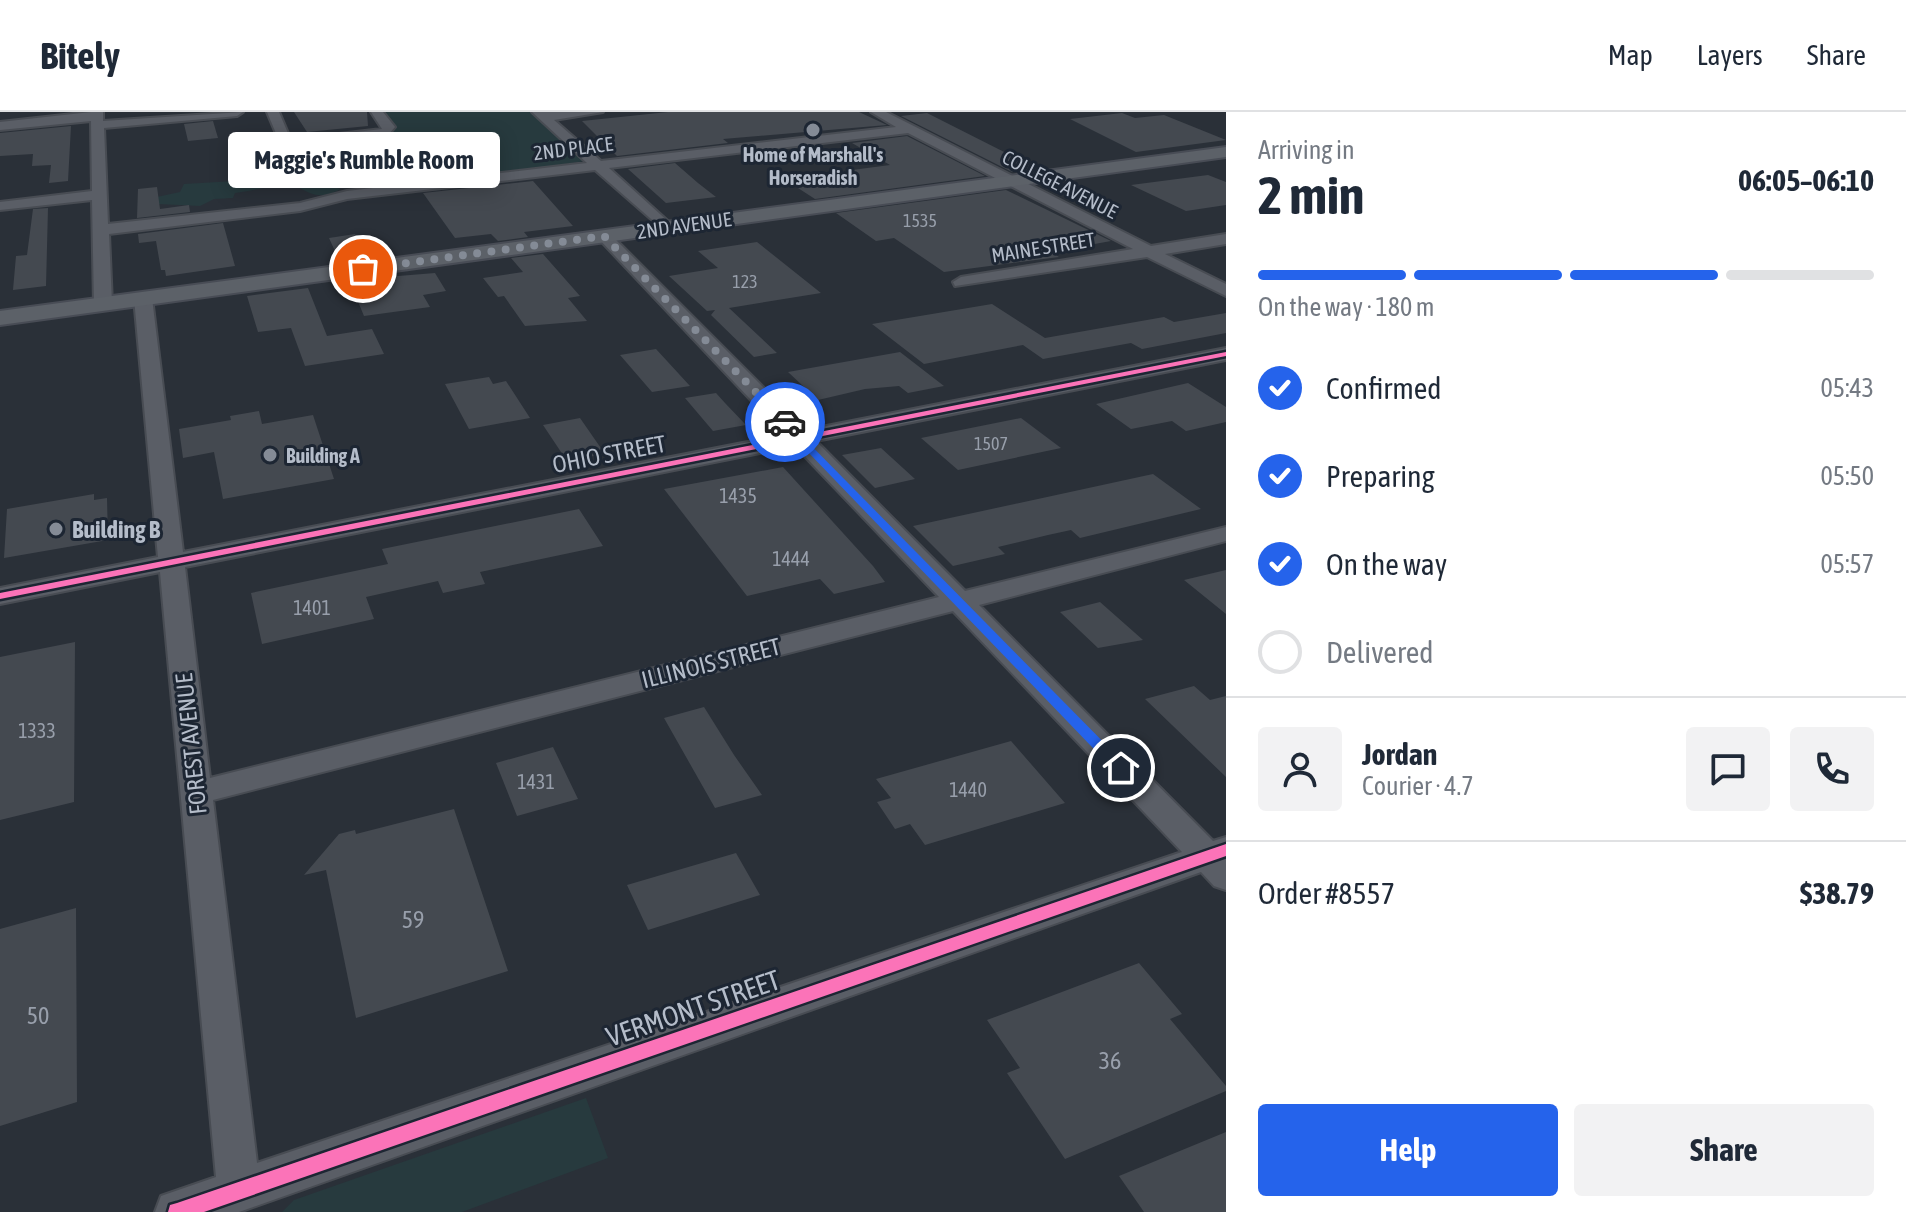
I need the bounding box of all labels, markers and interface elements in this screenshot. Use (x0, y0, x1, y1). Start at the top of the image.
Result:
text: Bitely (40, 34, 120, 77)
text: Map (1608, 39, 1653, 71)
text: Layers (1697, 39, 1763, 71)
text: Share (1807, 39, 1866, 71)
marker: Home of Marshall's Horseradish (804, 121, 822, 139)
street label: 2ND PLACE (532, 132, 615, 164)
callout: Maggie's Rumble Room (227, 133, 499, 189)
text: Arriving in (1258, 135, 1355, 165)
place label: Home of Marshall's Horseradish (743, 143, 883, 189)
text: Maggie's Rumble Room (254, 145, 474, 175)
street label: COLLEGE AVENUE (999, 145, 1122, 223)
text: 06:05–06:10 (1738, 163, 1874, 197)
text: 2 min (1258, 165, 1364, 225)
street label: 2ND AVENUE (635, 207, 733, 243)
house number: 1535 (903, 210, 937, 231)
street label: MAINE STREET (990, 227, 1097, 267)
pin (329, 235, 397, 303)
icon: bag (341, 247, 385, 291)
house number: 123 (732, 271, 758, 292)
text: On the way · 180 m (1258, 292, 1435, 322)
icon: check (1258, 366, 1302, 410)
text: Confirmed (1326, 371, 1441, 405)
text: 05:43 (1820, 373, 1874, 403)
courier (745, 382, 825, 462)
icon: car (763, 400, 807, 444)
street label: OHIO STREET (550, 430, 668, 478)
house number: 1507 (974, 433, 1008, 454)
place label: Building A (286, 444, 360, 467)
marker: Building A (261, 446, 279, 464)
icon: check (1258, 454, 1302, 498)
text: Preparing (1326, 459, 1435, 493)
text: 05:50 (1820, 461, 1874, 491)
house number: 1435 (719, 484, 757, 507)
place label: Building B (72, 516, 161, 543)
marker: Building B (47, 520, 65, 538)
icon: check (1258, 542, 1302, 586)
house number: 1444 (772, 547, 810, 570)
text: On the way (1326, 547, 1447, 581)
text: 05:57 (1820, 549, 1874, 579)
house number: 1401 (293, 596, 331, 619)
street label: ILLINOIS STREET (639, 633, 784, 693)
text: Delivered (1326, 635, 1434, 669)
street label: FOREST AVENUE (170, 672, 212, 816)
house number: 1333 (18, 719, 56, 742)
button: person (1258, 727, 1342, 811)
button: chat (1686, 727, 1770, 811)
button: phone (1790, 727, 1874, 811)
pin (1087, 734, 1155, 802)
text: Jordan (1362, 737, 1437, 771)
icon: home (1099, 746, 1143, 790)
house number: 1431 (517, 770, 555, 793)
text: Courier · 4.7 (1362, 771, 1473, 801)
house number: 1440 (949, 778, 987, 801)
text: Order #8557 (1258, 876, 1395, 910)
text: $38.79 (1800, 876, 1874, 910)
house number: 59 (402, 906, 424, 933)
street label: VERMONT STREET (602, 963, 784, 1053)
house number: 50 (27, 1002, 49, 1029)
house number: 36 (1099, 1047, 1121, 1074)
button: Help (1258, 1104, 1558, 1196)
button: Share (1574, 1104, 1874, 1196)

